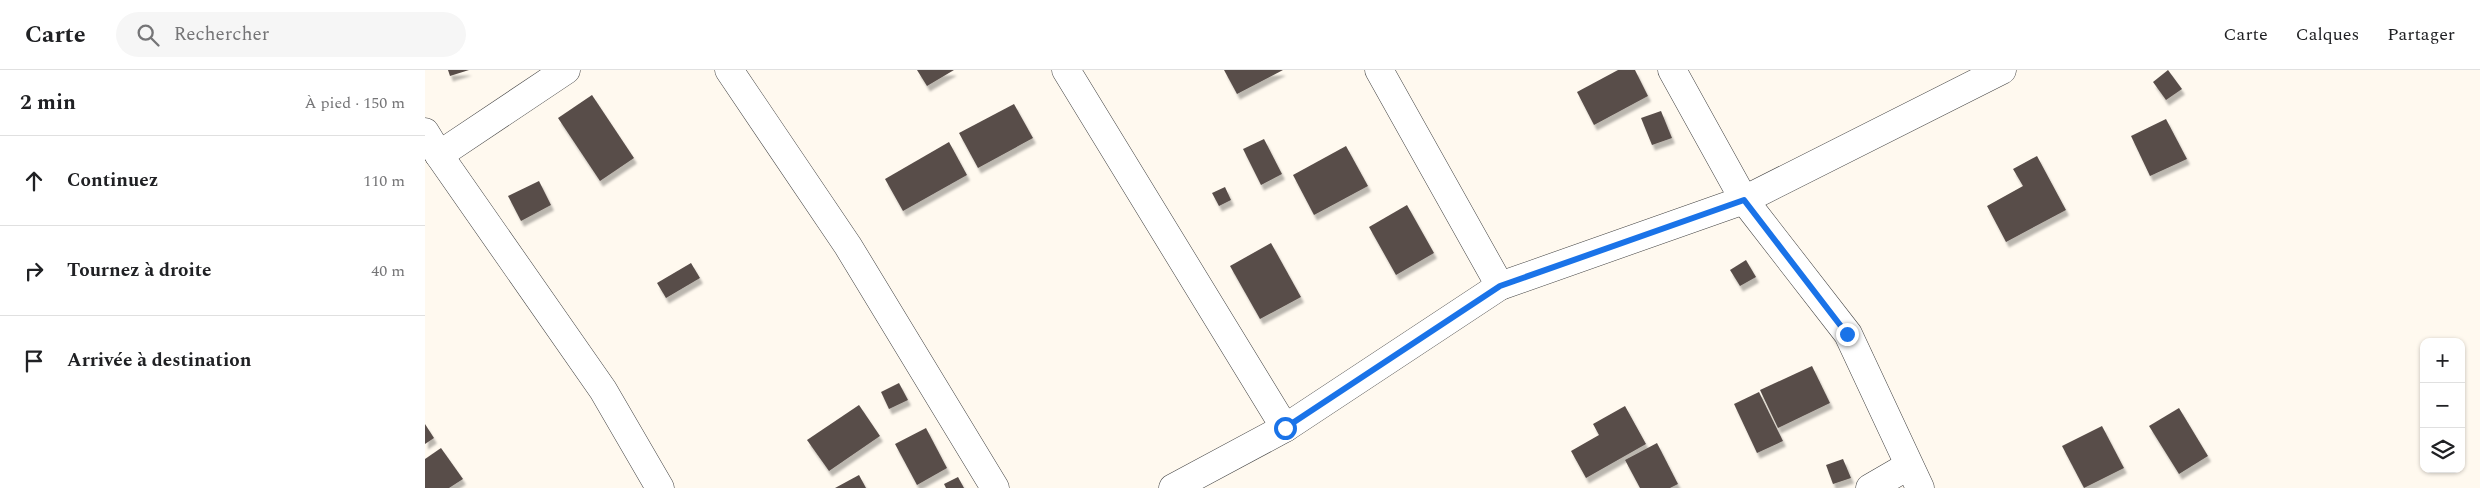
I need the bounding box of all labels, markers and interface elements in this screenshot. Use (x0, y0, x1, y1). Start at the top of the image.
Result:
search box (116, 12, 466, 57)
text: Carte (25, 17, 86, 53)
text: Rechercher (174, 20, 269, 49)
icon: search (134, 21, 162, 49)
text: Carte (2224, 21, 2268, 48)
text: Calques (2296, 21, 2359, 48)
text: Partager (2387, 21, 2455, 48)
text: 2 min (20, 87, 76, 119)
text: À pied · 150 m (304, 91, 405, 115)
text: Continuez (67, 166, 158, 195)
icon: ahead (20, 167, 48, 195)
text: 110 m (363, 169, 405, 193)
text: Tournez à droite (67, 256, 211, 285)
icon: right (20, 257, 48, 285)
text: 40 m (371, 259, 405, 283)
route end (1836, 323, 1859, 346)
map controls (2420, 338, 2465, 473)
button: + (2420, 338, 2465, 383)
text: Arrivée à destination (67, 346, 251, 375)
icon: arrive (20, 347, 48, 375)
button: − (2420, 383, 2465, 428)
route start (1274, 417, 1297, 440)
button: layers (2420, 428, 2465, 473)

